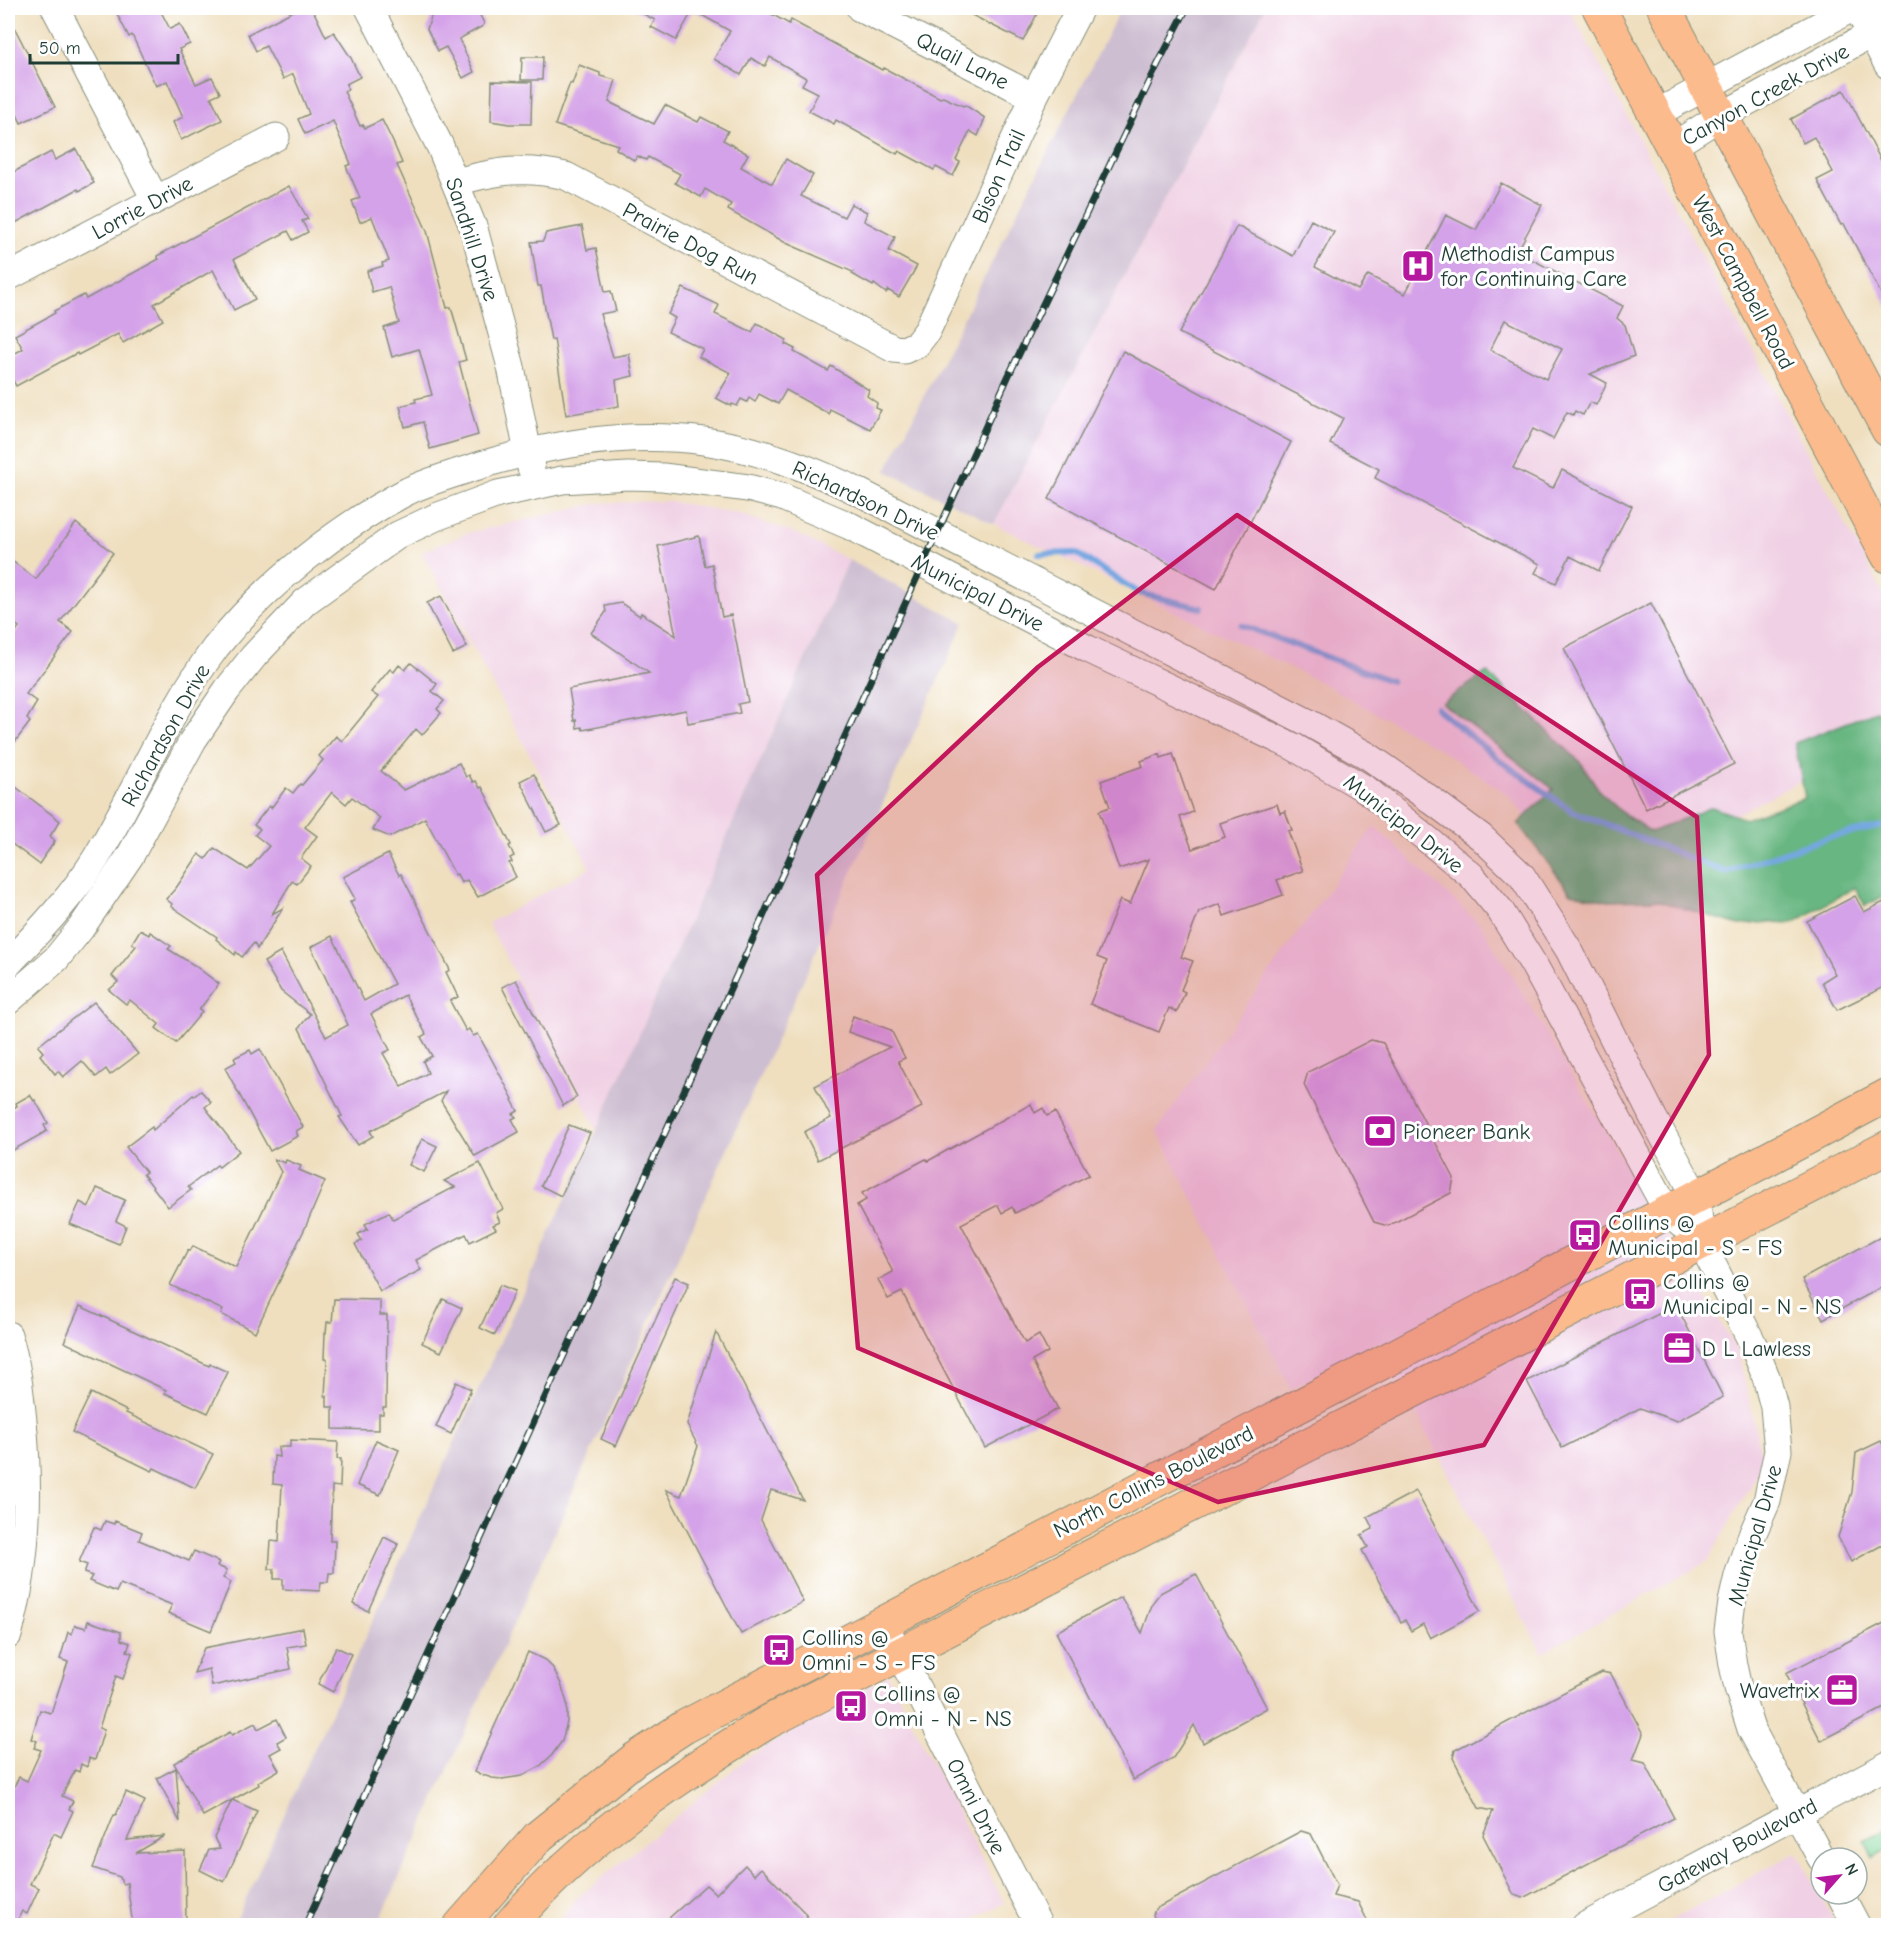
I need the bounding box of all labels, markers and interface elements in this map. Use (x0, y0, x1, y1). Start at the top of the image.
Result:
street label: Quail Lane (912, 26, 1013, 95)
scale bar (30, 27, 178, 65)
text: 50 m (39, 38, 81, 59)
street label: Canyon Creek Drive (1677, 38, 1854, 152)
street label: Bison Trail (967, 126, 1031, 227)
street label: Lorrie Drive (88, 170, 197, 245)
street label: Sandhill Drive (440, 174, 504, 304)
street label: West Campbell Road (1686, 191, 1800, 374)
street label: Prairie Dog Run (618, 197, 763, 291)
place label: Methodist Campus for Continuing Care (1440, 241, 1627, 292)
hospital icon: Methodist Campus for Continuing Care (1400, 248, 1436, 284)
street label: Richardson Drive (788, 455, 943, 546)
street label: Municipal Drive (907, 548, 1048, 637)
street label: Richardson Drive (116, 660, 216, 811)
street label: Municipal Drive (1338, 769, 1469, 879)
bank icon: Pioneer Bank (1362, 1113, 1398, 1149)
place label: Pioneer Bank (1403, 1119, 1530, 1145)
place label: Collins @ Municipal - S - FS (1608, 1210, 1782, 1261)
bus stop icon: Collins @ Municipal - S - FS (1567, 1217, 1603, 1253)
place label: Collins @ Municipal - N - NS (1663, 1269, 1841, 1320)
bus stop icon: Collins @ Municipal - N - NS (1622, 1276, 1658, 1312)
office icon: D L Lawless (1661, 1330, 1697, 1366)
place label: D L Lawless (1702, 1336, 1811, 1362)
street label: North Collins Boulevard (1049, 1420, 1258, 1544)
street label: Municipal Drive (1722, 1462, 1787, 1609)
place label: Collins @ Omni - S - FS (802, 1625, 936, 1676)
bus stop icon: Collins @ Omni - S - FS (761, 1632, 797, 1668)
office icon: Wavetrix (1824, 1672, 1860, 1708)
place label: Wavetrix (1740, 1678, 1820, 1704)
place label: Collins @ Omni - N - NS (874, 1681, 1012, 1732)
bus stop icon: Collins @ Omni - N - NS (833, 1688, 869, 1724)
street label: Omni Drive (941, 1754, 1011, 1859)
street label: Gateway Boulevard (1653, 1793, 1822, 1899)
north arrow (1809, 1846, 1869, 1906)
text: N (1841, 1861, 1862, 1878)

